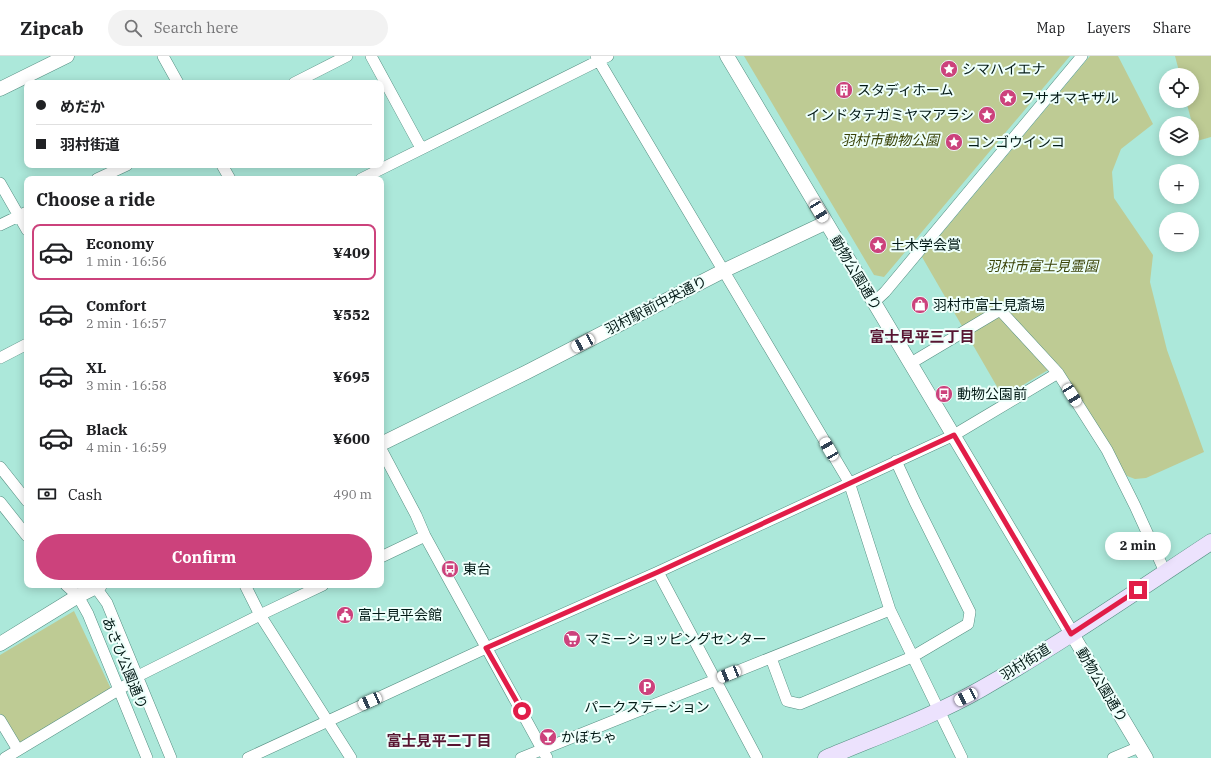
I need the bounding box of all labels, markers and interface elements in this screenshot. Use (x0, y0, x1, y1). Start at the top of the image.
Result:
search box (108, 10, 388, 46)
text: Zipcab (20, 16, 84, 40)
icon: search (122, 17, 144, 39)
text: Search here (154, 18, 238, 37)
text: Map (1037, 19, 1065, 37)
text: Layers (1087, 19, 1131, 37)
text: Share (1153, 19, 1191, 37)
place icon: シマハイエナ (939, 59, 959, 79)
place label: シマハイエナ (962, 60, 1046, 78)
map controls (1159, 68, 1199, 252)
button: locate (1159, 68, 1199, 108)
building icon: スタディホーム (834, 80, 854, 100)
place label: スタディホーム (857, 81, 954, 99)
place icon: フサオマキザル (998, 88, 1018, 108)
place label: フサオマキザル (1021, 89, 1119, 107)
text: めだか (60, 97, 105, 116)
place icon: インドタテガミヤマアラシ (977, 105, 997, 125)
place label: インドタテガミヤマアラシ (806, 106, 974, 124)
button: layers (1159, 116, 1199, 156)
park label: 羽村市動物公園 (841, 131, 941, 149)
place icon: コンゴウインコ (944, 132, 964, 152)
place label: コンゴウインコ (967, 133, 1065, 151)
text: 羽村街道 (60, 135, 120, 154)
button: + (1159, 164, 1199, 204)
text: Choose a ride (36, 188, 155, 211)
car (808, 198, 830, 224)
button: − (1159, 212, 1199, 252)
street label: 動物公園通り (827, 232, 885, 314)
icon: car (38, 234, 74, 270)
text: Economy (86, 234, 154, 253)
place icon: 土木学会賞 (868, 235, 888, 255)
place label: 土木学会賞 (891, 236, 961, 254)
text: ¥409 (333, 243, 370, 262)
text: 1 min · 16:56 (86, 253, 167, 270)
park label: 羽村市富士見霊園 (986, 257, 1100, 275)
street label: 羽村駅前中央通り (602, 272, 710, 338)
shop icon: 羽村市富士見斎場 (910, 295, 930, 315)
icon: car (38, 296, 74, 332)
text: Comfort (86, 296, 146, 315)
place label: 羽村市富士見斎場 (933, 296, 1045, 314)
text: ¥552 (333, 305, 370, 324)
text: 2 min · 16:57 (86, 315, 167, 332)
district label: 富士見平三丁目 (869, 327, 975, 346)
car (570, 332, 596, 354)
icon: car (38, 358, 74, 394)
text: XL (86, 358, 106, 377)
text: ¥695 (333, 367, 370, 386)
text: 3 min · 16:58 (86, 377, 167, 394)
car (1061, 382, 1083, 408)
bus stop icon: 動物公園前 (934, 384, 954, 404)
place label: 動物公園前 (957, 385, 1027, 403)
icon: car (38, 420, 74, 456)
text: Black (86, 420, 127, 439)
text: ¥600 (333, 429, 370, 448)
car (818, 436, 840, 462)
text: 4 min · 16:59 (86, 439, 167, 456)
icon: cash (36, 483, 58, 505)
text: Cash (68, 485, 102, 504)
text: 490 m (333, 486, 372, 503)
callout: 2 min (1105, 532, 1171, 560)
button: Confirm (36, 534, 372, 580)
text: 2 min (1120, 537, 1156, 554)
bus stop icon: 東台 (440, 559, 460, 579)
place label: 東台 (463, 560, 491, 578)
route end (1129, 581, 1147, 599)
public building icon: 富士見平会館 (335, 605, 355, 625)
place label: 富士見平会館 (358, 606, 442, 624)
street label: あさひ公園通り (98, 614, 152, 712)
supermarket icon: マミーショッピングセンター (562, 629, 582, 649)
place label: マミーショッピングセンター (585, 630, 767, 648)
street label: 羽村街道 (996, 640, 1054, 684)
street label: 動物公園通り (1073, 644, 1131, 726)
car (716, 664, 742, 684)
parking icon: パークステーション (637, 677, 657, 697)
car (953, 686, 979, 708)
car (357, 691, 383, 711)
place label: パークステーション (584, 698, 710, 716)
route start (513, 702, 531, 720)
bar icon: かぼちゃ (538, 727, 558, 747)
place label: かぼちゃ (561, 728, 617, 746)
district label: 富士見平二丁目 (386, 731, 492, 750)

